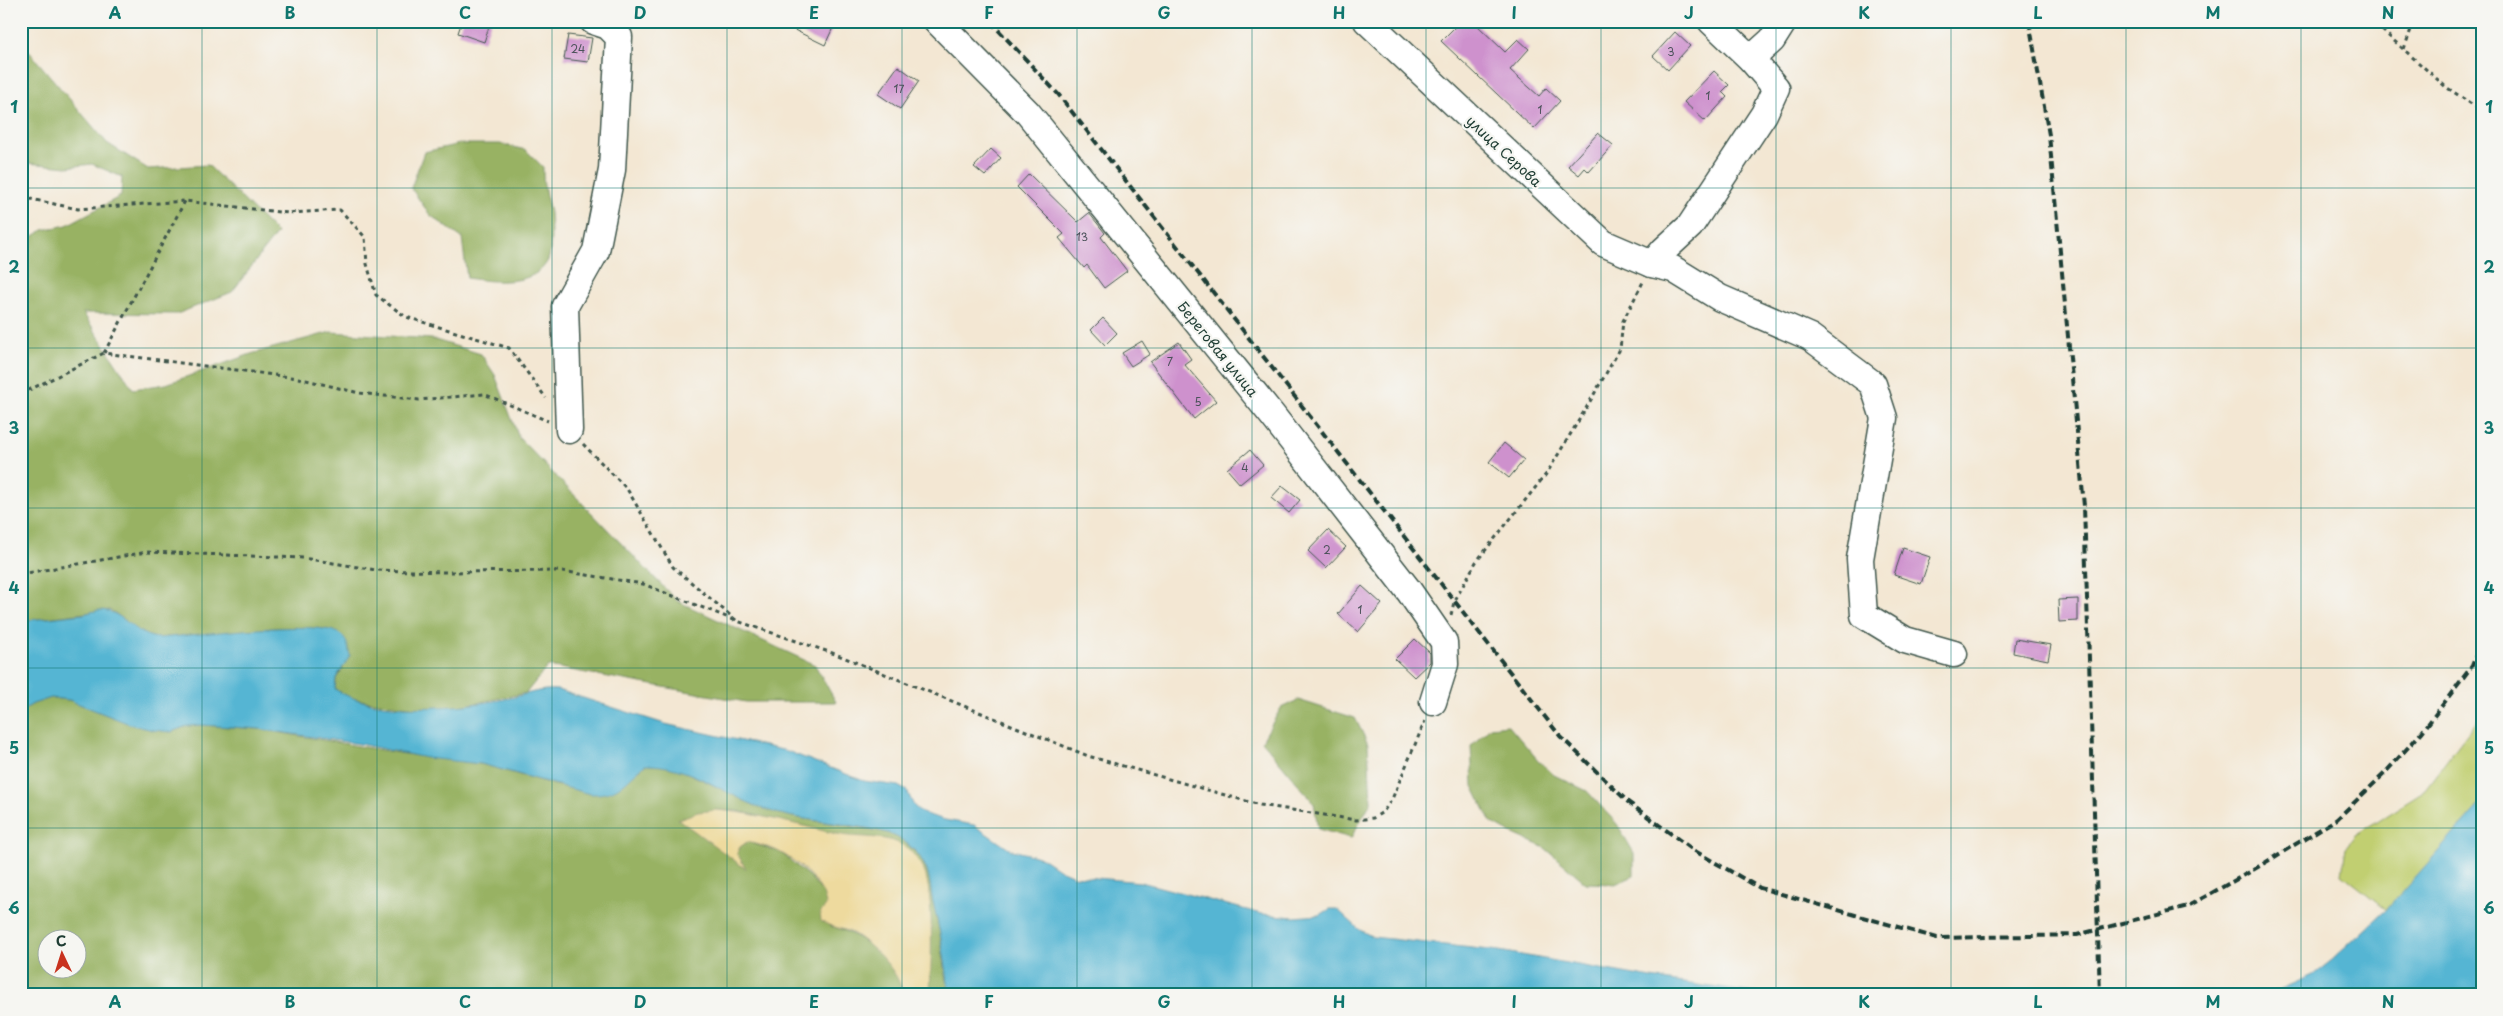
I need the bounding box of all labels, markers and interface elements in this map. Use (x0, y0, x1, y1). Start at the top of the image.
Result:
text: A (109, 0, 122, 24)
text: B (285, 0, 296, 24)
text: C (459, 0, 471, 24)
text: D (634, 0, 646, 24)
text: E (809, 0, 819, 24)
text: F (984, 0, 994, 24)
text: G (1157, 0, 1171, 24)
text: H (1333, 0, 1345, 24)
text: I (1511, 0, 1517, 24)
text: J (1684, 0, 1694, 24)
text: K (1858, 0, 1870, 24)
text: L (2033, 0, 2043, 24)
text: M (2205, 0, 2221, 24)
text: N (2382, 0, 2394, 24)
house number: 24 (571, 40, 585, 57)
house number: 3 (1667, 43, 1675, 60)
house number: 17 (894, 80, 905, 97)
house number: 1 (1706, 87, 1711, 104)
text: 1 (10, 94, 18, 118)
text: 1 (2485, 94, 2493, 118)
house number: 1 (1538, 101, 1543, 118)
street label: улица Серова (1462, 110, 1547, 192)
house number: 13 (1076, 228, 1088, 245)
text: 2 (8, 254, 20, 278)
text: 2 (2483, 254, 2495, 278)
street label: Береговая улица (1173, 297, 1263, 401)
house number: 7 (1167, 353, 1173, 370)
house number: 5 (1194, 393, 1202, 410)
text: 3 (9, 415, 19, 439)
text: 3 (2484, 415, 2494, 439)
house number: 4 (1241, 459, 1249, 476)
house number: 2 (1323, 541, 1331, 558)
text: 4 (9, 575, 20, 599)
text: 4 (2484, 575, 2495, 599)
house number: 1 (1358, 601, 1363, 618)
text: 5 (9, 735, 19, 759)
text: 5 (2484, 735, 2494, 759)
text: 6 (8, 895, 20, 919)
text: 6 (2483, 895, 2495, 919)
north arrow (38, 928, 88, 978)
text: С (55, 930, 67, 951)
text: A (109, 989, 122, 1013)
text: B (285, 989, 296, 1013)
text: C (459, 989, 471, 1013)
text: D (634, 989, 646, 1013)
text: E (809, 989, 819, 1013)
text: F (984, 989, 994, 1013)
text: G (1157, 989, 1171, 1013)
text: H (1333, 989, 1345, 1013)
text: I (1511, 989, 1517, 1013)
text: J (1684, 989, 1694, 1013)
text: K (1858, 989, 1870, 1013)
text: L (2033, 989, 2043, 1013)
text: M (2205, 989, 2221, 1013)
text: N (2382, 989, 2394, 1013)

